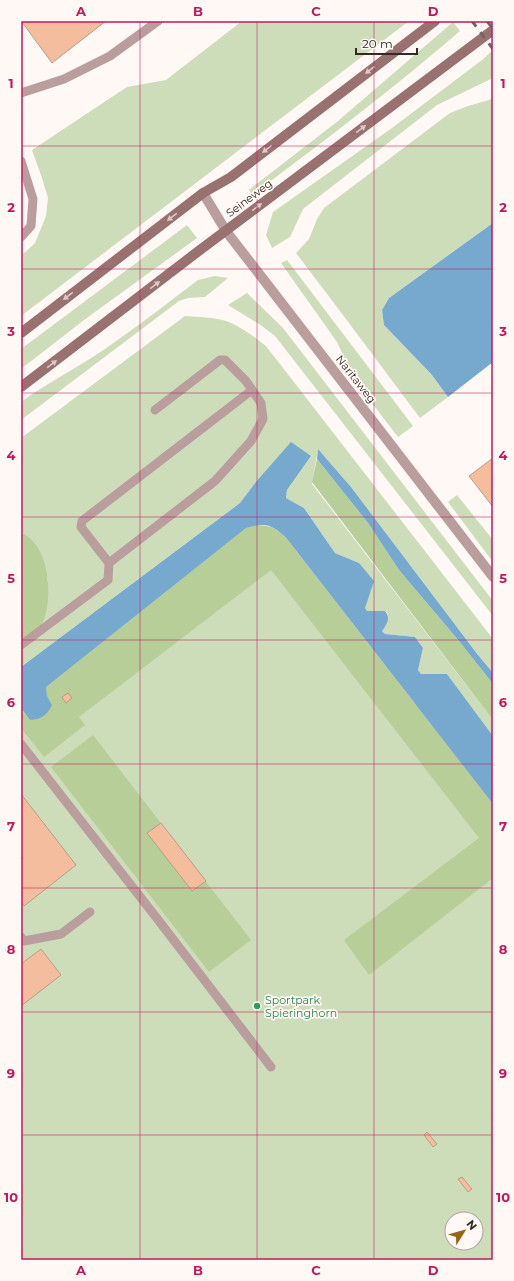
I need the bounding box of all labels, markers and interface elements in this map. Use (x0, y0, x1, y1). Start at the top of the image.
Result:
text: A (75, 3, 87, 19)
text: B (193, 3, 203, 19)
text: C (311, 3, 321, 19)
text: D (428, 3, 439, 19)
scale bar (356, 30, 417, 56)
text: 20 m (362, 36, 393, 51)
one-way arrow (365, 66, 376, 75)
text: 1 (8, 75, 14, 91)
text: 1 (500, 75, 506, 91)
one-way arrow (356, 125, 367, 133)
one-way arrow (262, 145, 273, 154)
street label: Seineweg (223, 176, 275, 220)
text: 2 (7, 199, 15, 215)
text: 2 (499, 199, 507, 215)
one-way arrow (252, 203, 263, 212)
one-way arrow (166, 213, 177, 221)
one-way arrow (150, 280, 161, 289)
one-way arrow (63, 292, 74, 301)
text: 3 (6, 323, 15, 339)
text: 3 (498, 323, 507, 339)
street label: Naritaweg (333, 352, 379, 406)
one-way arrow (47, 360, 57, 368)
text: 4 (7, 447, 16, 463)
text: 4 (499, 447, 508, 463)
text: 5 (7, 570, 15, 586)
text: 5 (499, 570, 507, 586)
text: 6 (7, 694, 16, 710)
text: 6 (499, 694, 508, 710)
text: 7 (7, 818, 15, 834)
text: 7 (499, 818, 507, 834)
text: 8 (7, 941, 16, 957)
text: 8 (499, 941, 508, 957)
place label: Sportpark Spieringhorn (265, 993, 337, 1020)
marker: Sportpark Spieringhorn (252, 1001, 262, 1011)
text: 9 (7, 1065, 15, 1081)
text: 9 (499, 1065, 507, 1081)
text: 10 (4, 1189, 18, 1205)
text: 10 (496, 1189, 510, 1205)
north arrow (444, 1211, 484, 1251)
text: N (464, 1217, 480, 1233)
text: A (75, 1262, 87, 1278)
text: B (193, 1262, 203, 1278)
text: C (311, 1262, 321, 1278)
text: D (428, 1262, 439, 1278)

